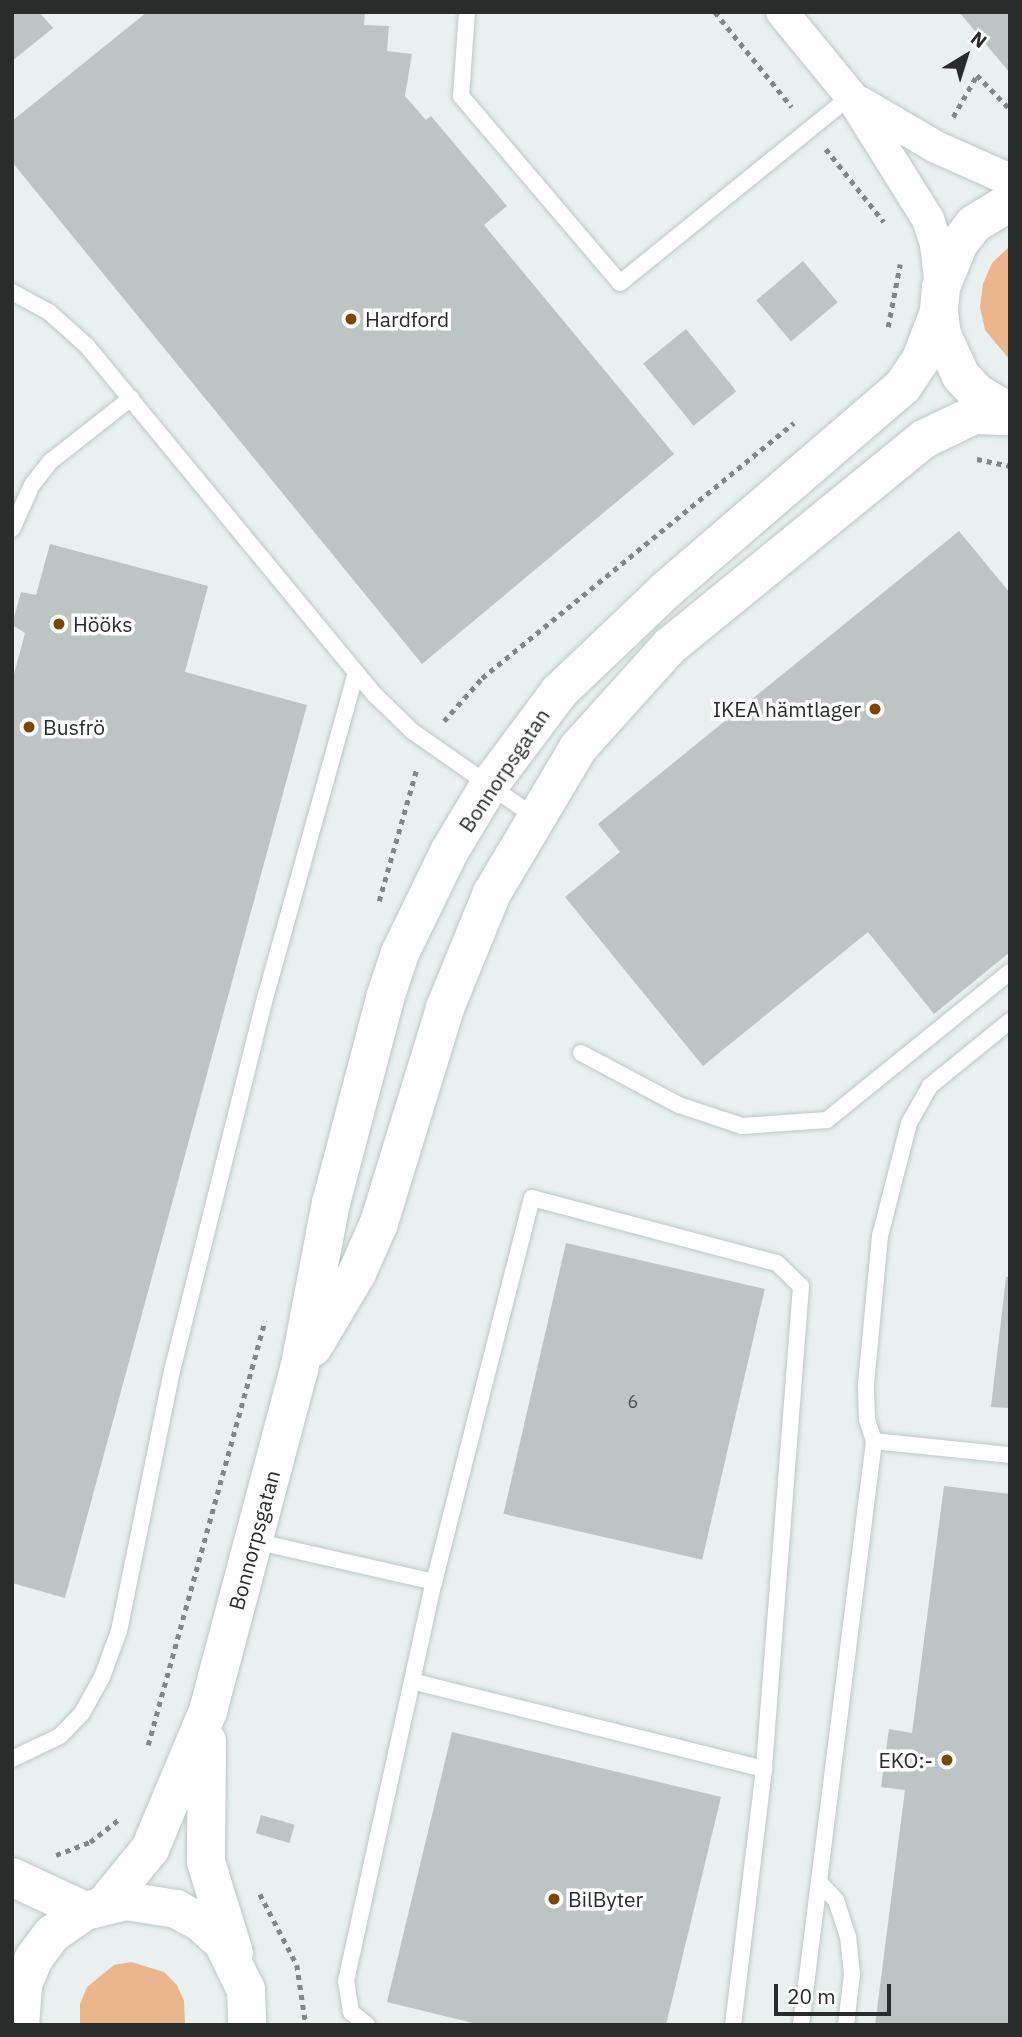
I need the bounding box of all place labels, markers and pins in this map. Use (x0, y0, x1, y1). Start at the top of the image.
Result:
place label: Hardford (365, 306, 449, 332)
marker: Hardford (343, 311, 359, 327)
place label: Hööks (73, 611, 132, 637)
marker: Hööks (51, 616, 67, 632)
place label: IKEA hämtlager (713, 696, 861, 722)
marker: IKEA hämtlager (867, 701, 883, 717)
place label: Busfrö (43, 714, 105, 740)
marker: Busfrö (21, 719, 37, 735)
place label: EKO:- (879, 1747, 933, 1773)
marker: EKO:- (939, 1752, 955, 1768)
place label: BilByter (568, 1886, 643, 1912)
marker: BilByter (546, 1891, 562, 1907)

